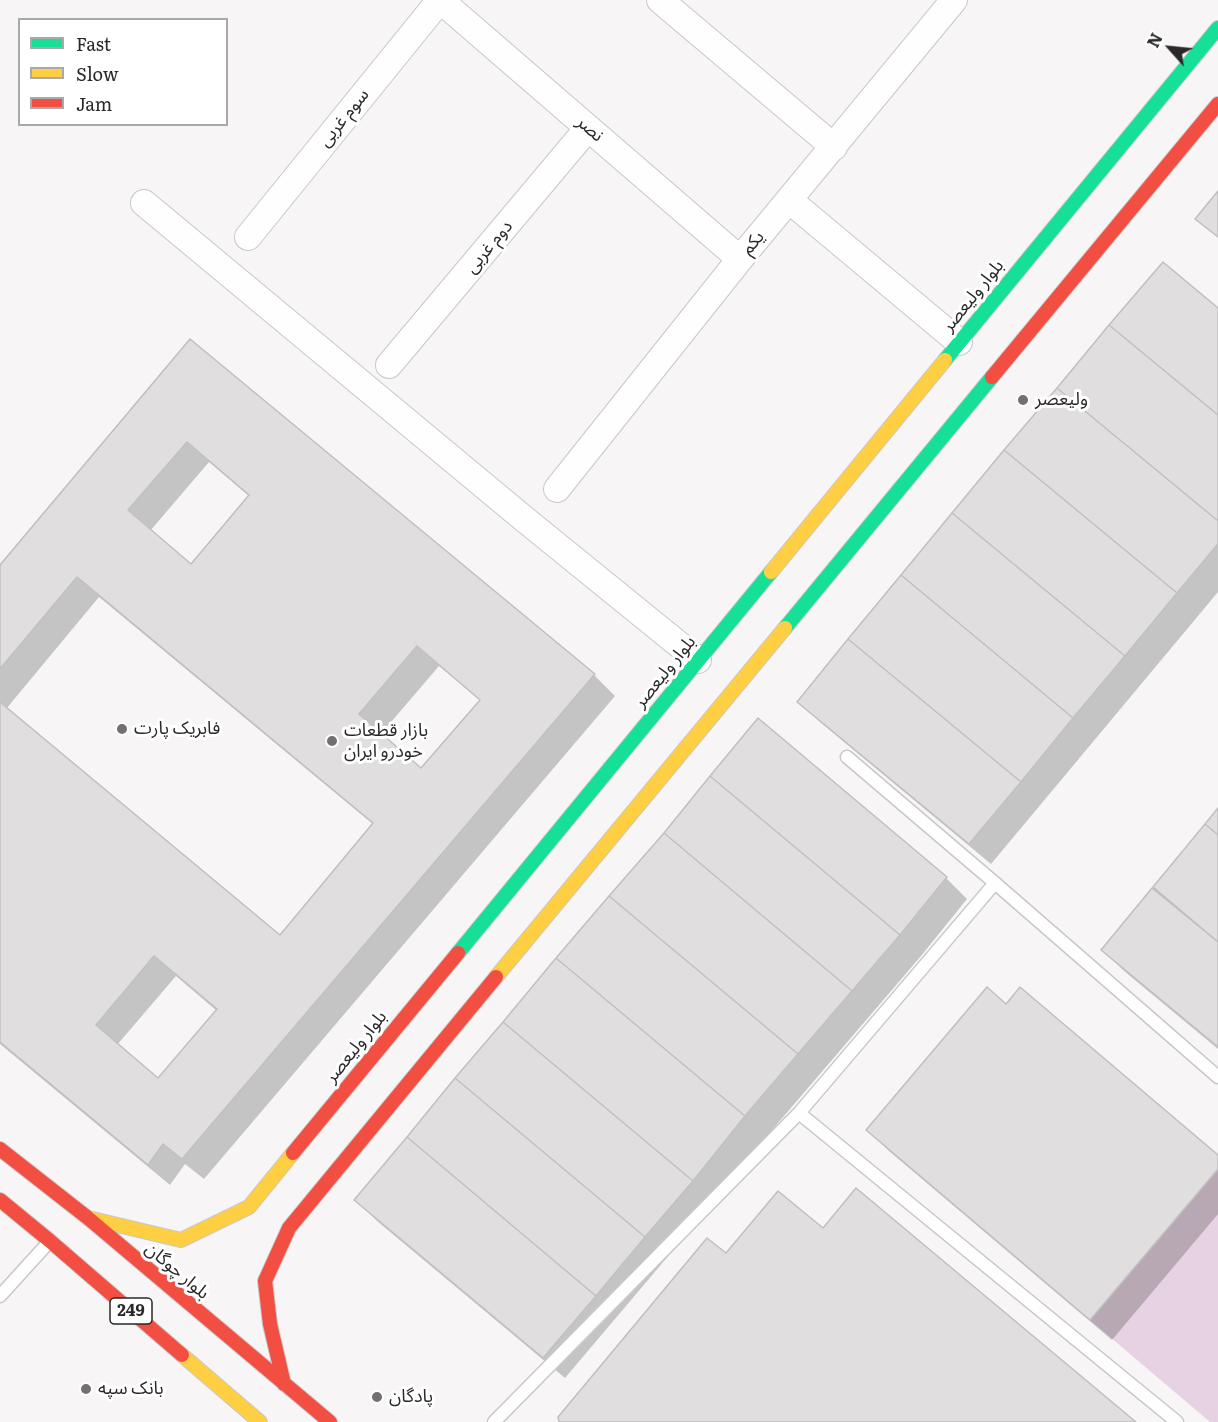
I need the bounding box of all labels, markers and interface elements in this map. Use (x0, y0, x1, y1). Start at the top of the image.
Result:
legend (18, 18, 228, 126)
north arrow (1140, 18, 1200, 78)
text: N (1140, 28, 1168, 51)
text: Fast (76, 30, 111, 57)
text: Slow (76, 60, 118, 87)
street label: سوم غربی (314, 85, 374, 151)
text: Jam (76, 90, 112, 117)
street label: نصر (572, 111, 608, 147)
street label: دوم غربی (461, 216, 517, 278)
street label: یکم (737, 227, 769, 259)
street label: بلوار ولیعصر (937, 256, 1009, 336)
place label: ولیعصر (1035, 389, 1088, 411)
marker: ولیعصر (1016, 393, 1030, 407)
street label: بلوار ولیعصر (629, 632, 701, 712)
place label: فابریک پارت (134, 718, 220, 740)
place label: بازار قطعات خودرو ایران (344, 720, 428, 762)
marker: فابریک پارت (115, 722, 129, 736)
marker: بازار قطعات خودرو ایران (325, 734, 339, 748)
street label: بلوار ولیعصر (320, 1007, 392, 1087)
street label: بلوار چوگان (140, 1238, 214, 1304)
road number: 249 (110, 1298, 152, 1324)
place label: بانک سپه (98, 1378, 164, 1400)
marker: بانک سپه (79, 1382, 93, 1396)
place label: پادگان (389, 1386, 433, 1408)
marker: پادگان (370, 1390, 384, 1404)

